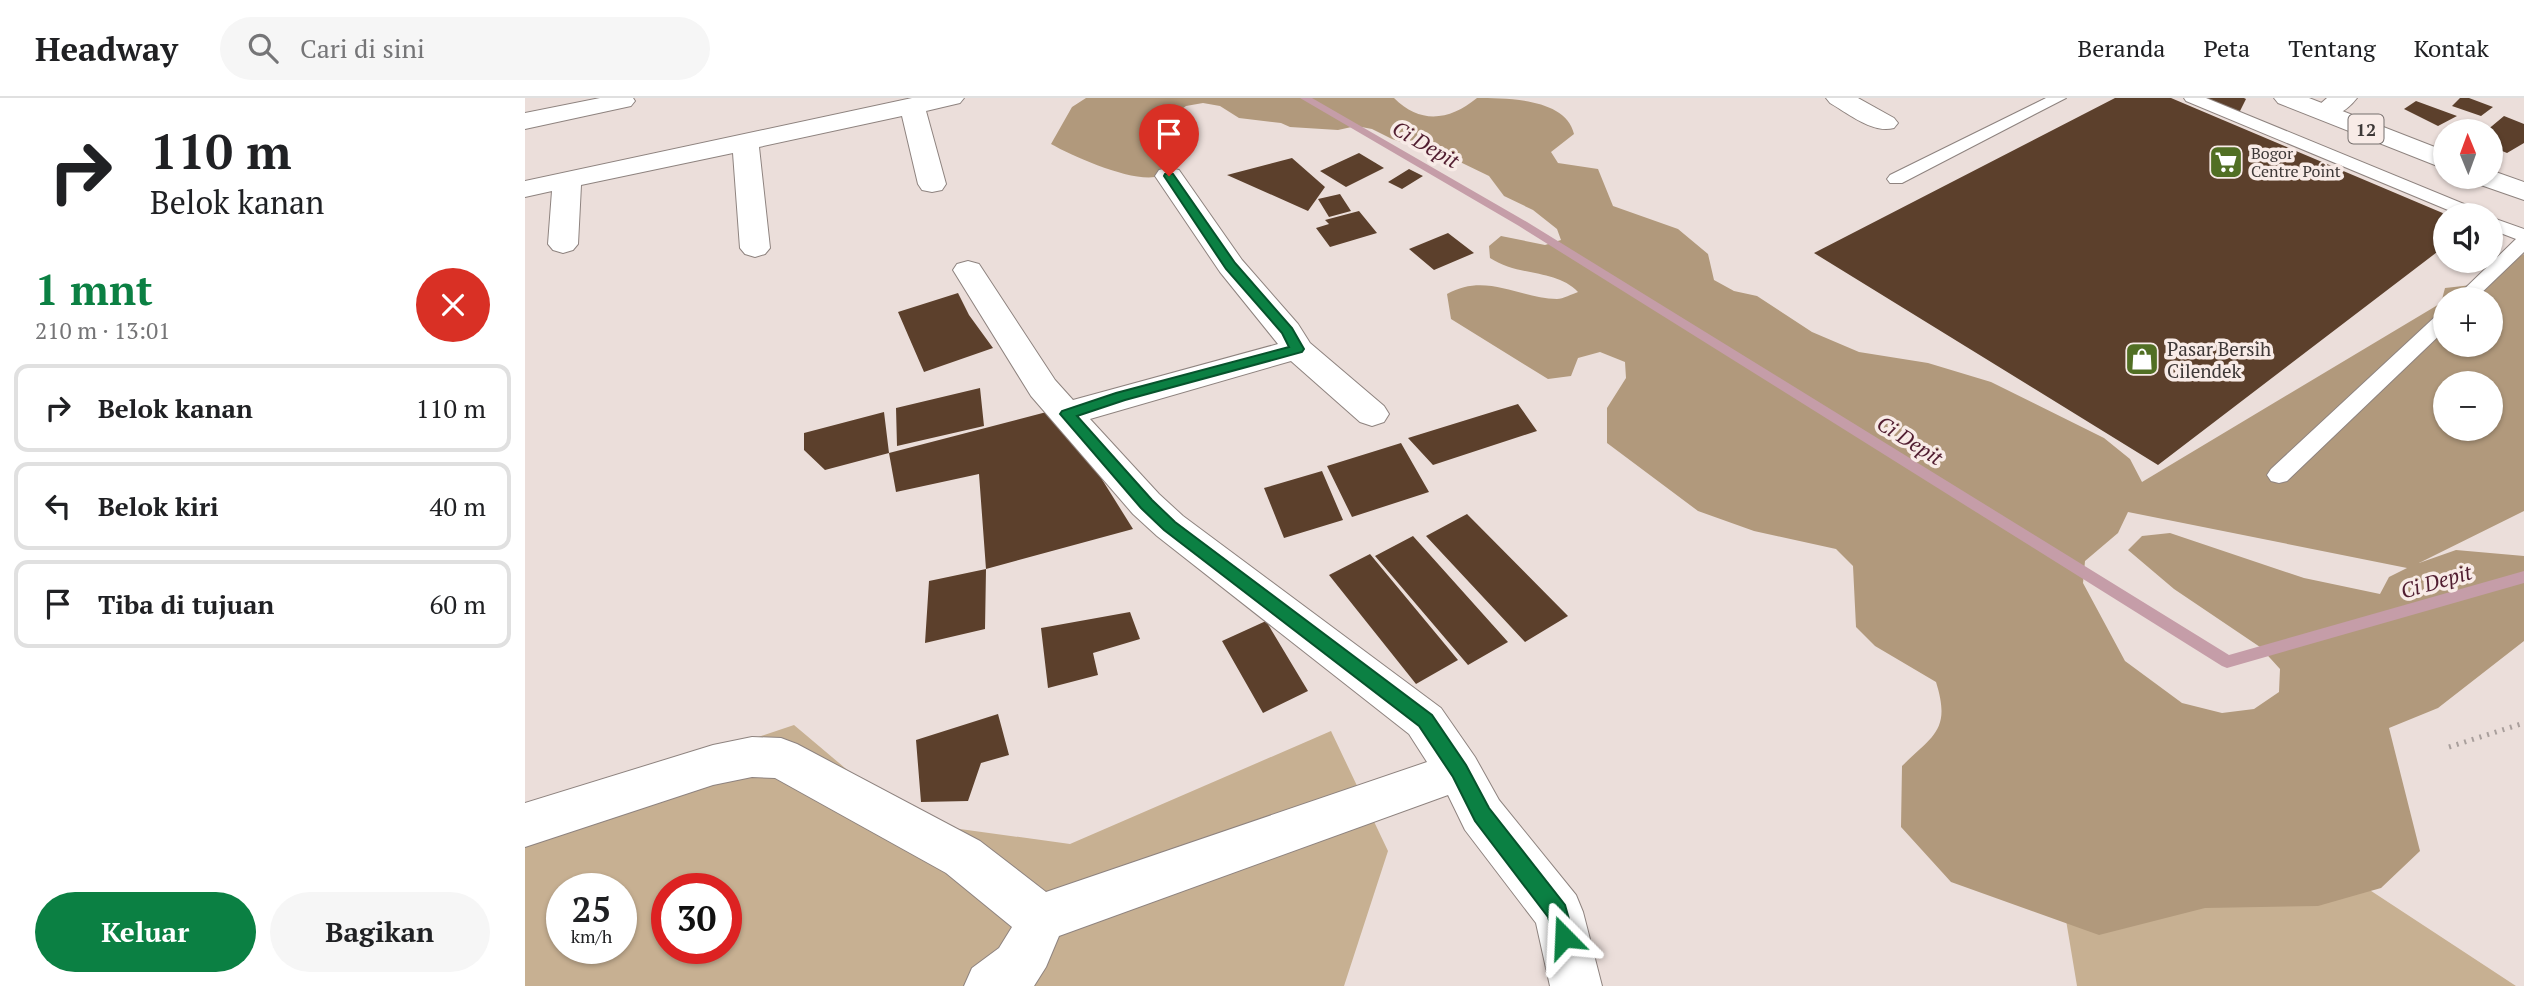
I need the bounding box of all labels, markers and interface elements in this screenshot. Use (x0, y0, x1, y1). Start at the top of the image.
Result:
search box (220, 17, 710, 80)
text: Headway (35, 27, 178, 70)
icon: search (244, 29, 282, 67)
text: Cari di sini (300, 31, 425, 65)
text: Beranda (2078, 32, 2165, 64)
text: Peta (2203, 32, 2250, 64)
text: Tentang (2288, 32, 2376, 64)
text: Kontak (2414, 32, 2489, 64)
pin (1139, 104, 1199, 176)
water label: Ci Depit (1387, 114, 1465, 175)
road number: 12 (2349, 114, 2383, 144)
icon: arrive (1150, 115, 1188, 153)
text: 110 m (150, 118, 292, 183)
north arrow (2433, 119, 2503, 189)
map controls (2433, 119, 2503, 441)
icon: right (35, 126, 126, 217)
place label: Bogor Centre Point (2251, 142, 2341, 182)
supermarket icon: Bogor Centre Point (2207, 143, 2245, 181)
text: Belok kanan (150, 181, 324, 223)
button: sound (2433, 203, 2503, 273)
text: 1 mnt (35, 261, 153, 317)
button: close (416, 268, 490, 342)
button: + (2433, 287, 2503, 357)
text: 210 m · 13:01 (35, 315, 170, 346)
place label: Pasar Bersih Cilendek (2167, 336, 2271, 383)
shop icon: Pasar Bersih Cilendek (2123, 340, 2161, 378)
button: − (2433, 371, 2503, 441)
icon: right (39, 389, 77, 427)
text: Belok kanan (98, 391, 253, 425)
text: 110 m (416, 391, 486, 425)
water label: Ci Depit (1872, 409, 1949, 472)
icon: left (39, 487, 77, 525)
text: Belok kiri (98, 489, 219, 523)
text: 40 m (430, 489, 486, 523)
water label: Ci Depit (2397, 557, 2476, 604)
icon: arrive (39, 585, 77, 623)
text: Tiba di tujuan (98, 587, 274, 621)
text: 60 m (430, 587, 486, 621)
speed limit sign: 30 (651, 873, 742, 964)
text: 25 (572, 886, 611, 932)
button: Keluar (35, 892, 256, 972)
button: Bagikan (270, 892, 490, 972)
position arrow (1527, 900, 1601, 974)
text: km/h (571, 924, 612, 948)

